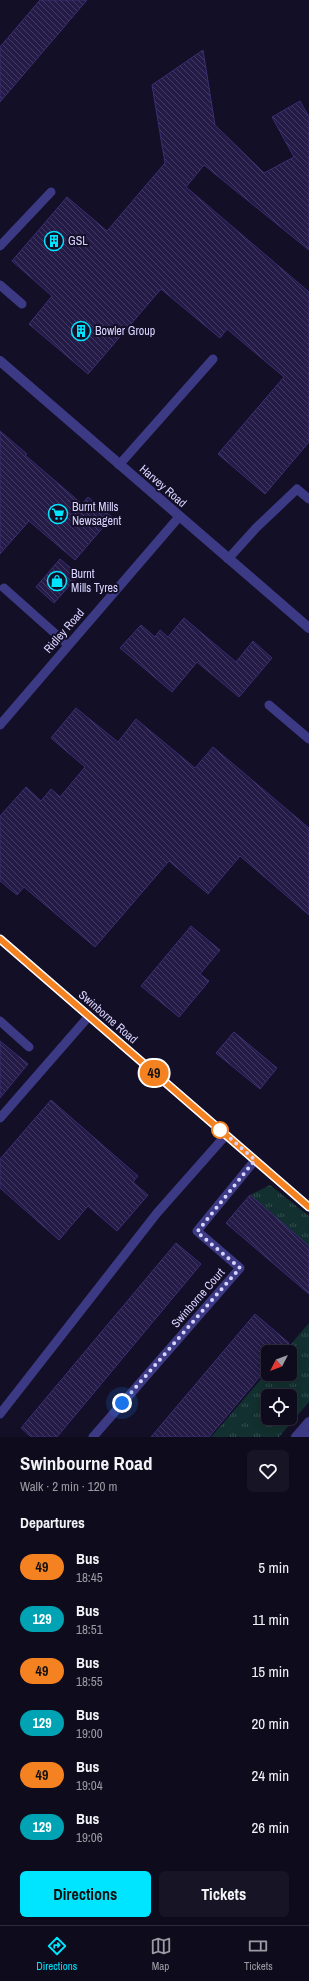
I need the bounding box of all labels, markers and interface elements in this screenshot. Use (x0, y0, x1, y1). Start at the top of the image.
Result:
building icon: GSL (43, 230, 65, 252)
place label: GSL (68, 233, 88, 249)
building icon: Bowler Group (70, 320, 92, 342)
place label: Bowler Group (95, 323, 155, 339)
street label: Harvey Road (136, 461, 190, 511)
place label: Burnt Mills Newsagent (72, 499, 121, 529)
supermarket icon: Burnt Mills Newsagent (47, 503, 69, 525)
place label: Burnt Mills Tyres (71, 566, 118, 596)
shop icon: Burnt Mills Tyres (46, 570, 68, 592)
street label: Ridley Road (40, 605, 88, 657)
street label: Swinborne Road (75, 987, 141, 1047)
line badge: 49 (136, 1060, 172, 1086)
text: 49 (148, 1064, 160, 1082)
unlabelled marker (211, 1121, 229, 1139)
street label: Swinborne Court (168, 1265, 228, 1331)
north arrow (261, 1345, 297, 1381)
map controls (261, 1345, 297, 1425)
button: locate (261, 1389, 297, 1425)
your location (112, 1393, 132, 1413)
text: Swinbourne Road (20, 1450, 152, 1476)
button: heart (247, 1450, 289, 1492)
text: Walk · 2 min · 120 m (20, 1478, 117, 1495)
text: Departures (20, 1512, 85, 1533)
text: Bus (76, 1548, 99, 1569)
text: 5 min (258, 1557, 289, 1578)
text: 49 (36, 1558, 48, 1576)
text: 18:45 (76, 1569, 103, 1586)
text: Bus (76, 1600, 99, 1621)
text: 11 min (252, 1609, 289, 1630)
text: 129 (32, 1610, 52, 1628)
text: 18:51 (76, 1621, 103, 1638)
text: Bus (76, 1652, 99, 1673)
text: 15 min (251, 1661, 289, 1682)
text: 49 (36, 1662, 48, 1680)
text: 18:55 (76, 1673, 103, 1690)
text: Bus (76, 1704, 99, 1725)
text: 20 min (251, 1713, 289, 1734)
text: 129 (32, 1714, 52, 1732)
text: 19:00 (76, 1725, 103, 1742)
text: Bus (76, 1756, 99, 1777)
text: 24 min (251, 1765, 289, 1786)
text: 49 (36, 1766, 48, 1784)
text: 19:04 (76, 1777, 103, 1794)
text: Bus (76, 1808, 99, 1829)
text: 26 min (251, 1817, 289, 1838)
text: 129 (32, 1818, 52, 1836)
text: 19:06 (76, 1829, 103, 1846)
button: Directions (20, 1871, 151, 1917)
button: Tickets (159, 1871, 289, 1917)
tab: Directions (36, 1935, 77, 1973)
tab: Map (150, 1935, 172, 1973)
tab: Tickets (244, 1935, 273, 1973)

